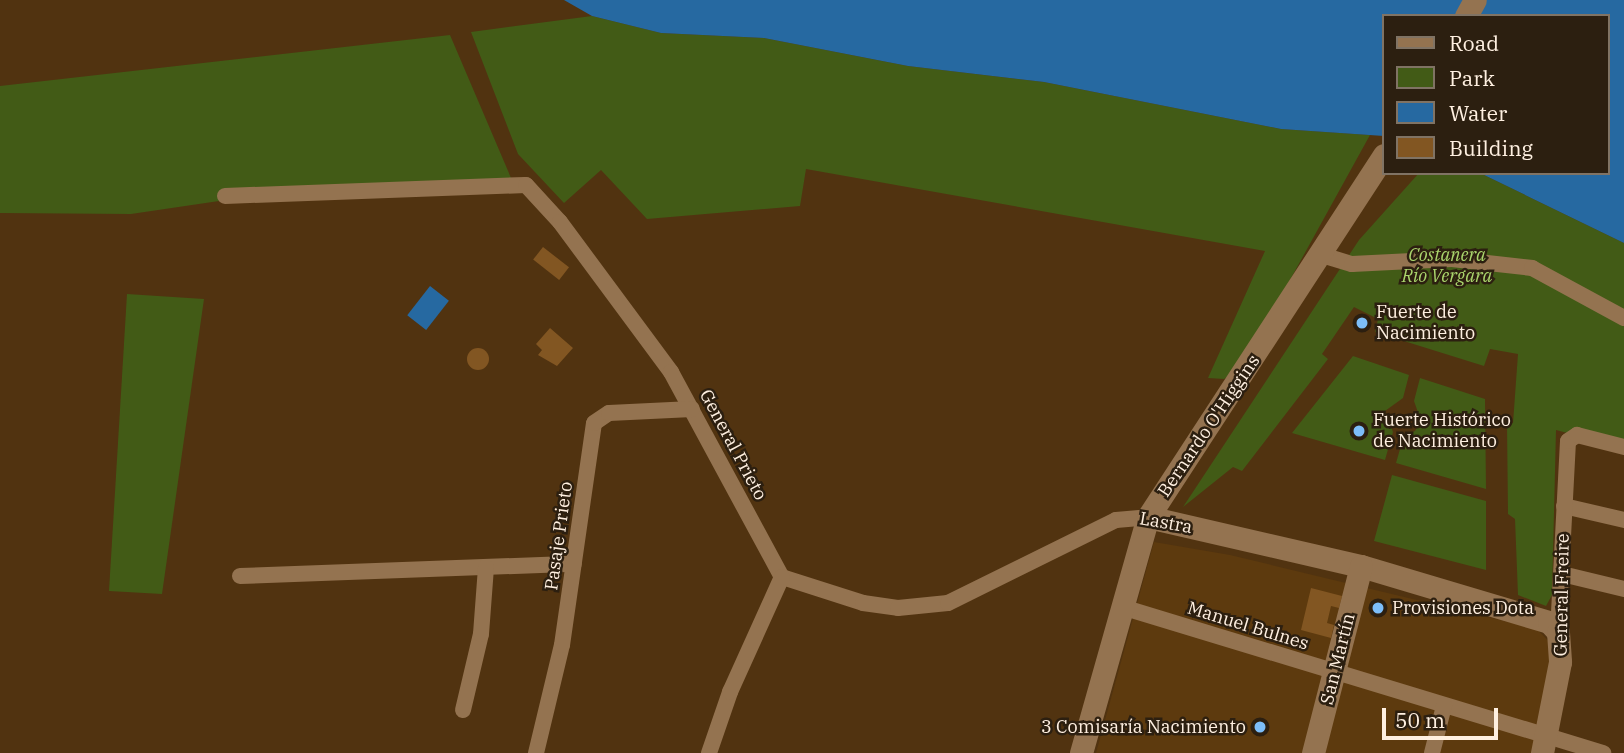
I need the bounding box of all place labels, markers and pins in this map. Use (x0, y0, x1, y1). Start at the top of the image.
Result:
place label: Fuerte de Nacimiento (1376, 302, 1475, 344)
marker: Fuerte de Nacimiento (1354, 315, 1370, 331)
place label: Fuerte Histórico de Nacimiento (1373, 410, 1511, 452)
marker: Fuerte Histórico de Nacimiento (1351, 423, 1367, 439)
place label: Provisiones Dota (1392, 597, 1534, 619)
marker: Provisiones Dota (1370, 600, 1386, 616)
place label: 3 Comisaría Nacimiento (1041, 716, 1246, 738)
marker: 3 Comisaría Nacimiento (1252, 719, 1268, 735)

